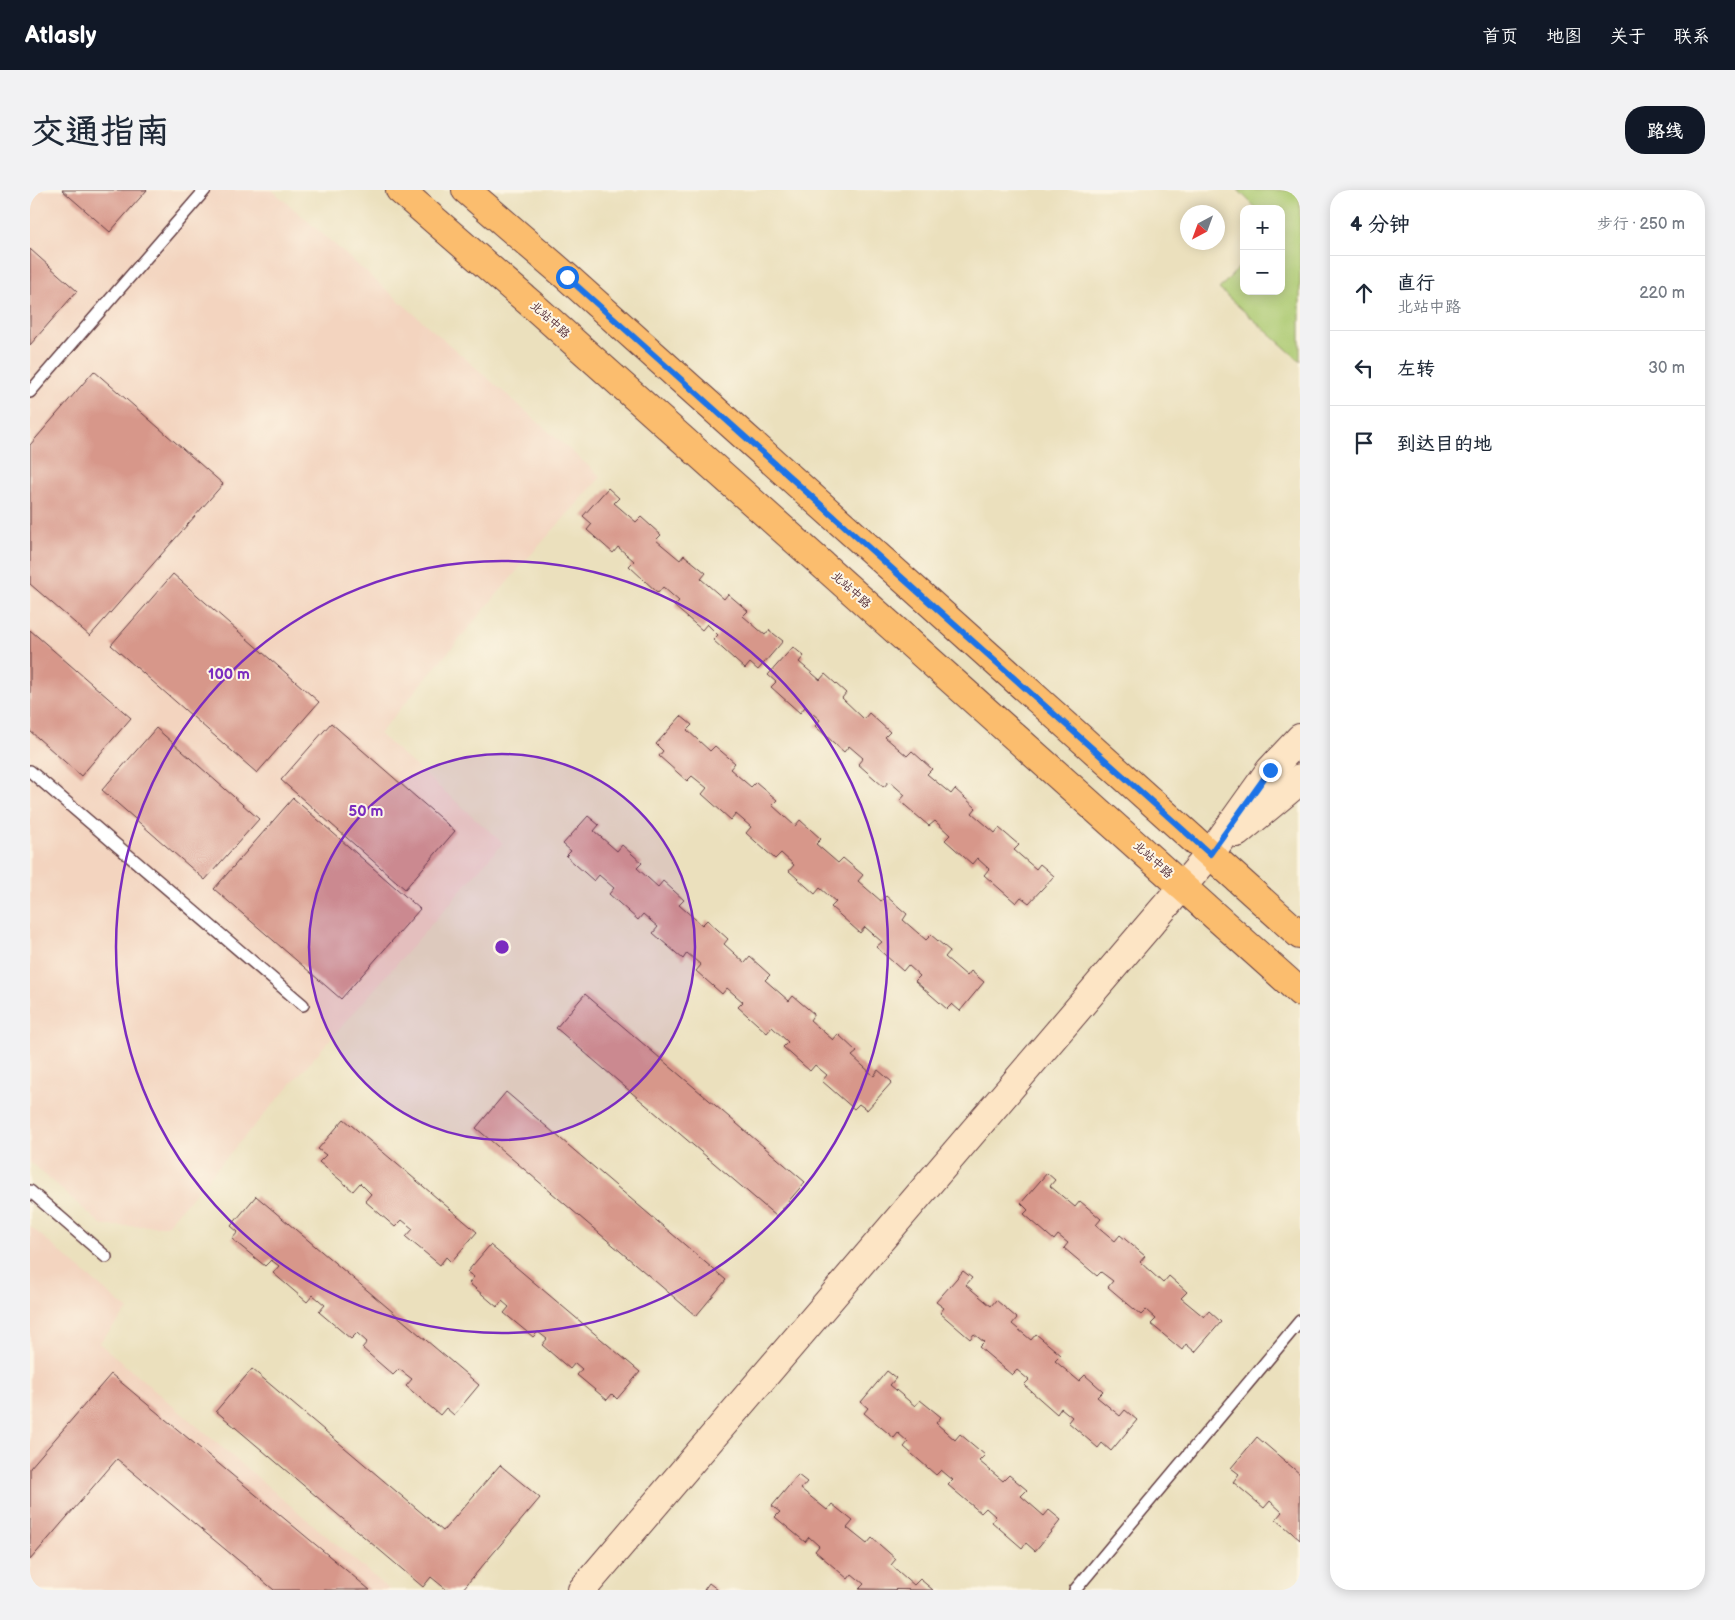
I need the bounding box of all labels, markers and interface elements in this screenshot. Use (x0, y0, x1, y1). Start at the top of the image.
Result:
text: Atlasly (25, 21, 96, 50)
text: 首页 (1482, 26, 1518, 47)
text: 地图 (1546, 26, 1582, 47)
text: 关于 (1610, 26, 1646, 47)
text: 联系 (1674, 26, 1710, 47)
button: 路线 (1625, 106, 1705, 154)
text: 交通指南 (30, 111, 170, 154)
north arrow (1180, 205, 1225, 250)
map controls (1240, 205, 1285, 295)
button: + (1240, 205, 1285, 250)
text: 4 分钟 (1350, 212, 1410, 237)
text: 步行 · 250 m (1597, 215, 1685, 234)
button: − (1240, 250, 1285, 295)
route start (556, 266, 579, 289)
text: 直行 (1397, 272, 1435, 295)
icon: ahead (1350, 279, 1378, 307)
text: 220 m (1639, 284, 1685, 303)
street label: 北站中路 (527, 298, 573, 342)
text: 北站中路 (1397, 298, 1461, 317)
icon: left (1350, 354, 1378, 382)
text: 左转 (1397, 358, 1435, 381)
text: 30 m (1648, 359, 1685, 378)
icon: arrive (1350, 429, 1378, 457)
text: 到达目的地 (1397, 433, 1492, 456)
street label: 北站中路 (828, 568, 874, 612)
text: 100 m (208, 665, 250, 684)
route end (1259, 759, 1282, 782)
text: 50 m (349, 802, 384, 821)
street label: 北站中路 (1130, 838, 1176, 882)
centre of rings (493, 938, 511, 956)

